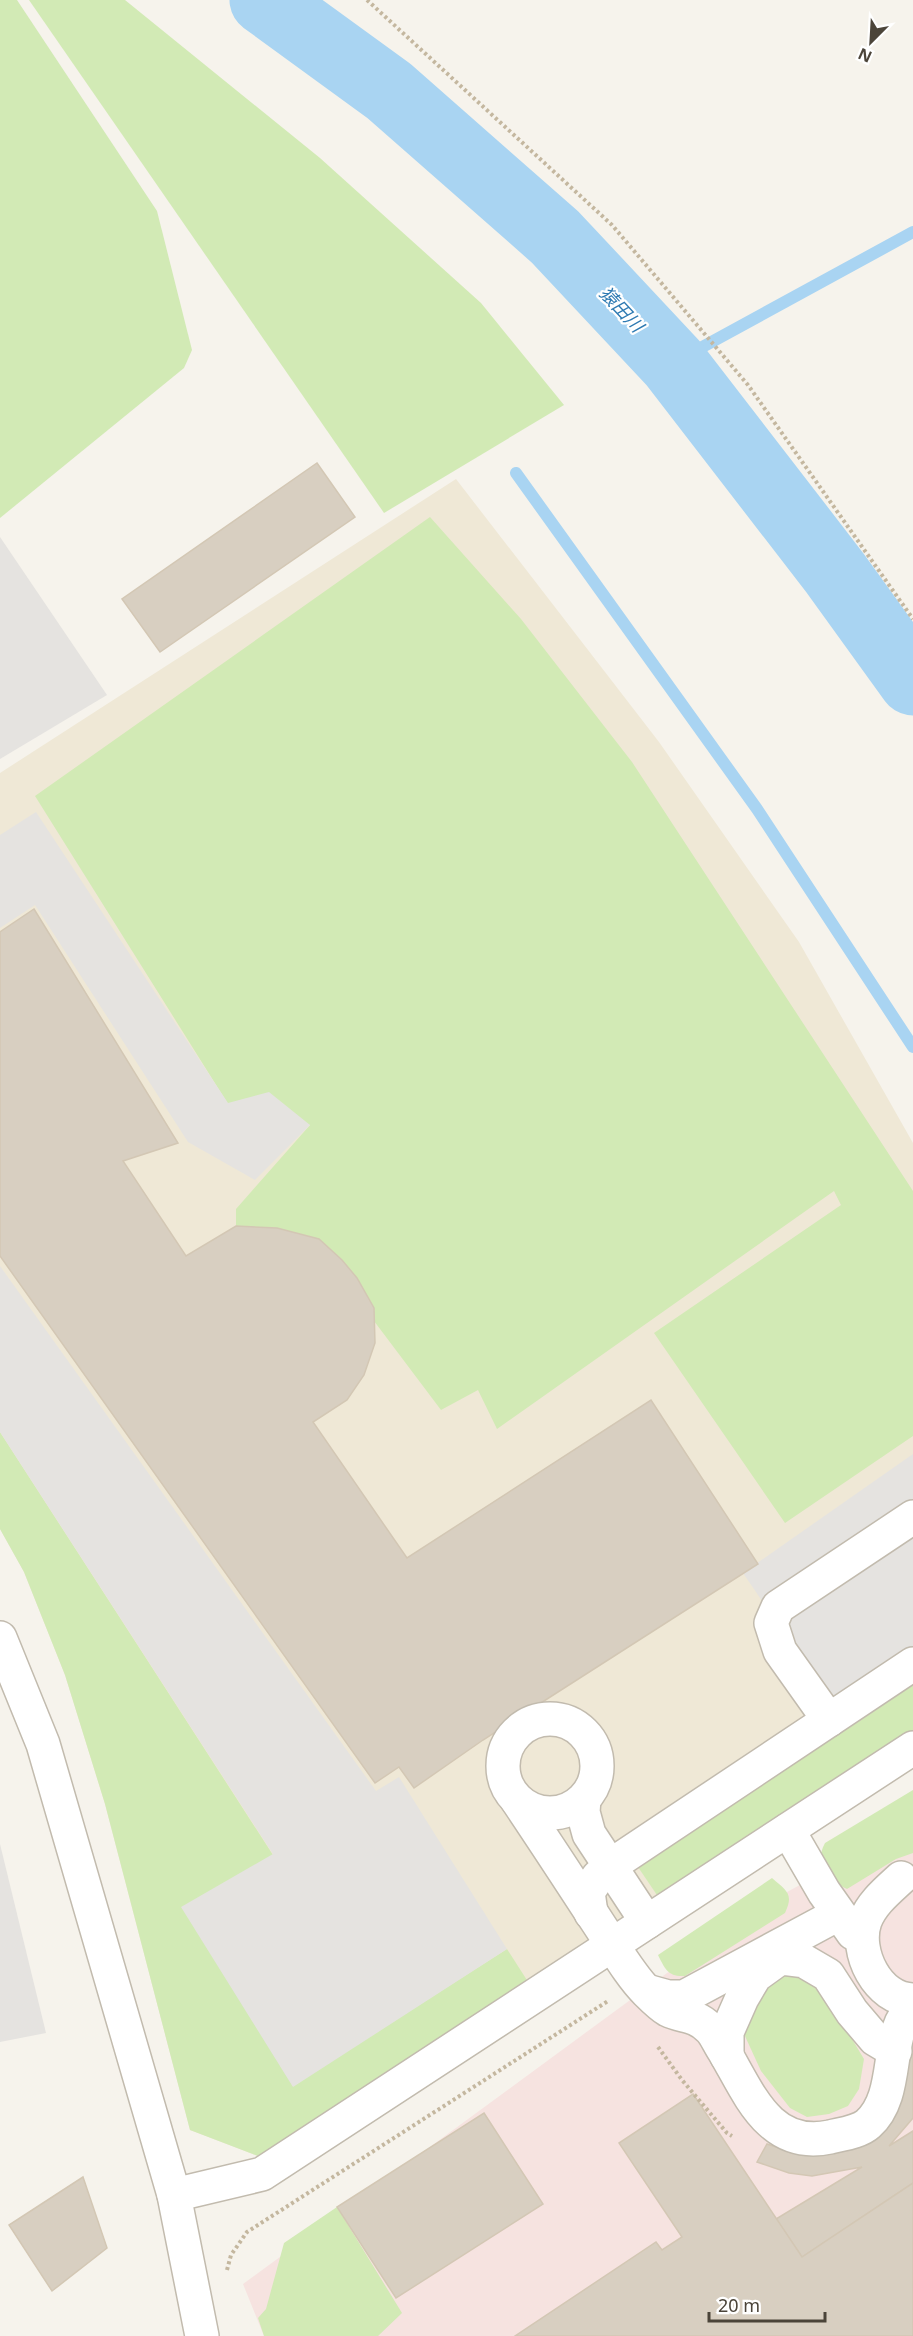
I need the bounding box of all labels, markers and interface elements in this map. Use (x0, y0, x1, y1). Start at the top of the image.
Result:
north arrow (841, 12, 901, 72)
text: N (854, 43, 875, 68)
water label: 猿田川 (595, 281, 651, 338)
scale bar (709, 2285, 824, 2323)
text: 20 m (718, 2293, 760, 2317)

